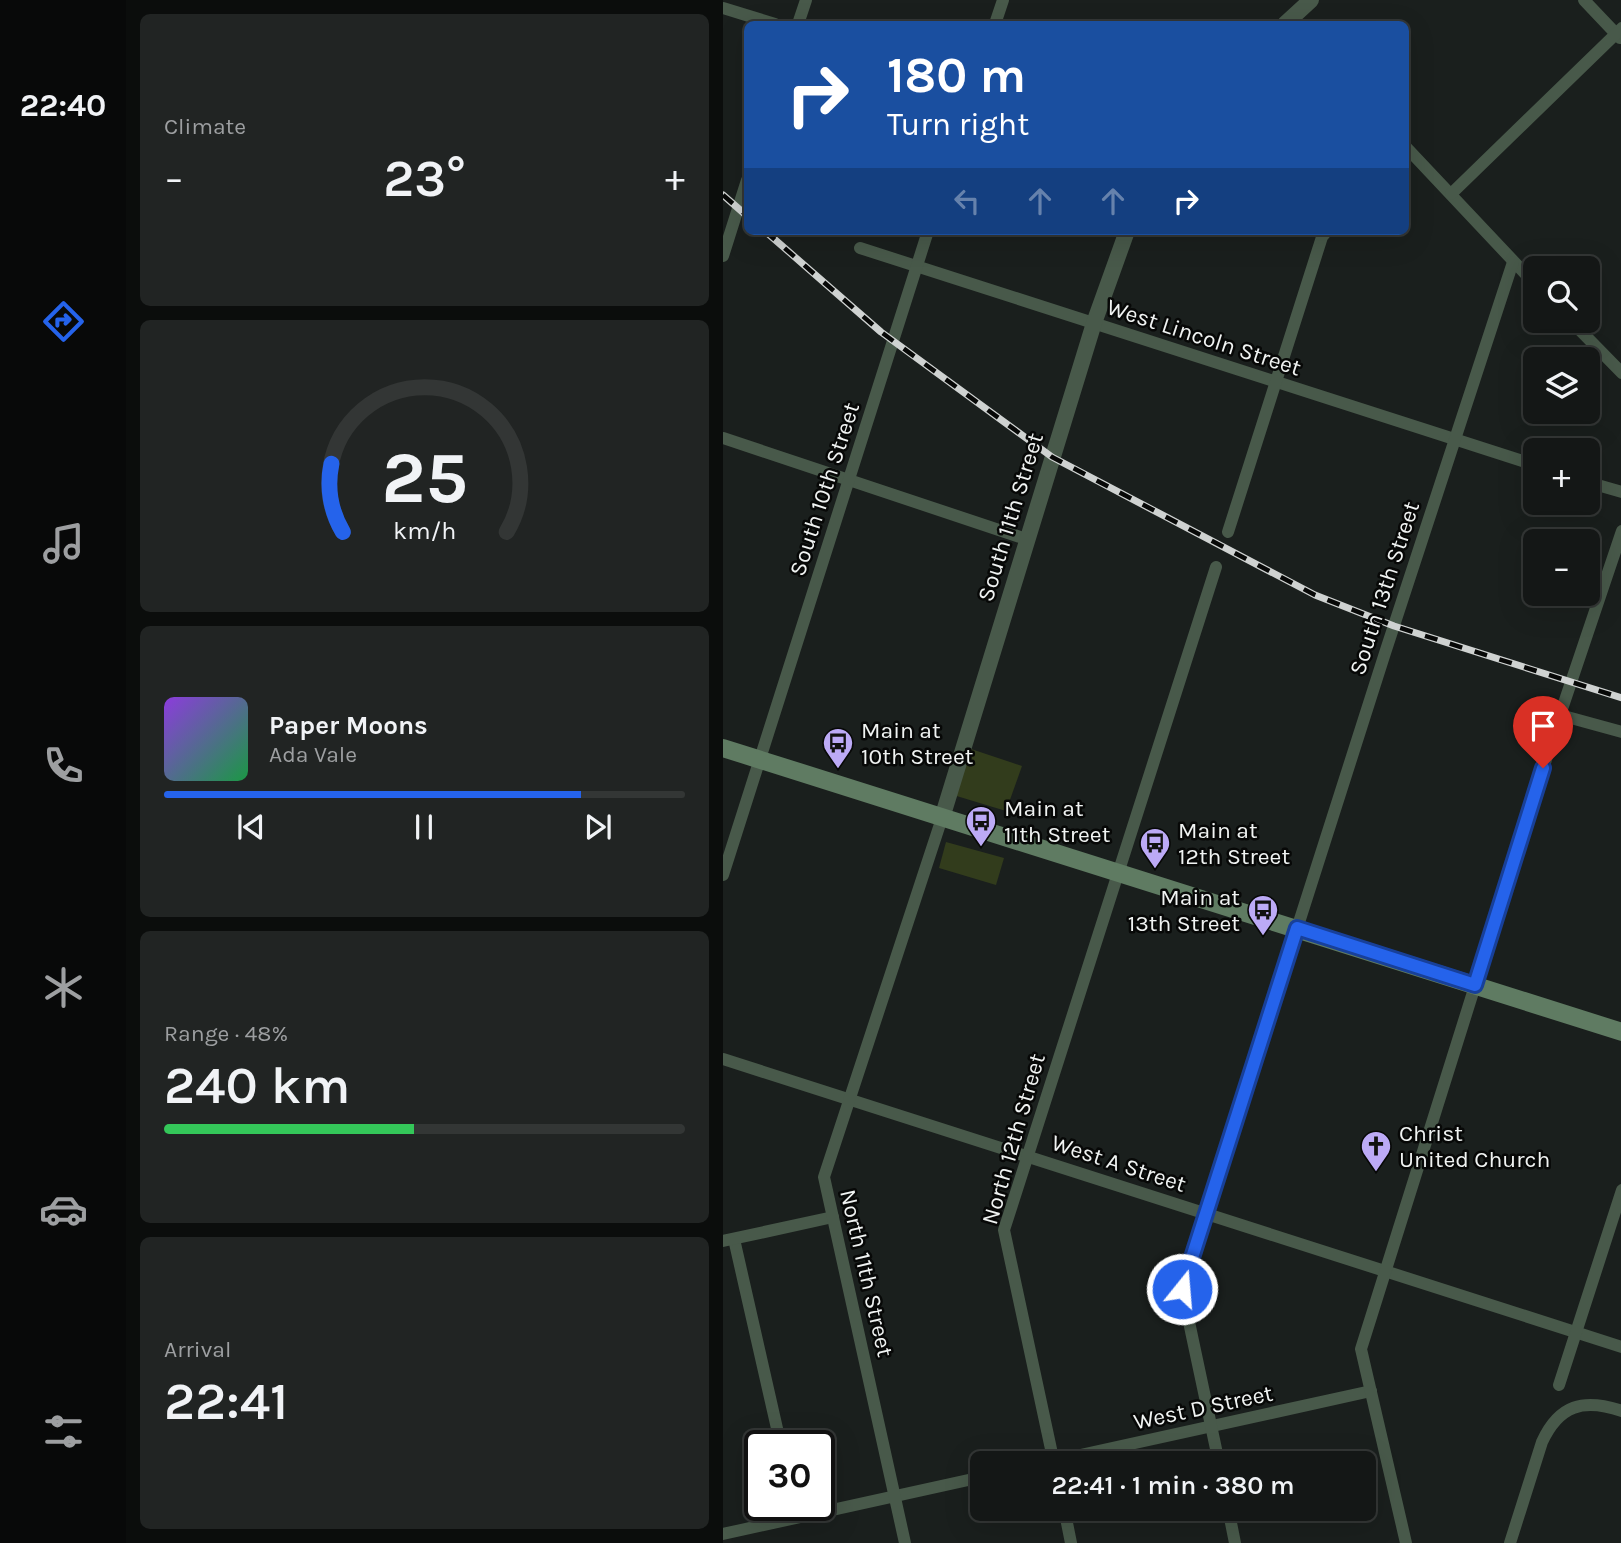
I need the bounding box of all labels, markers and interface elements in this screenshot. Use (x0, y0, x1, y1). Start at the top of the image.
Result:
text: 180 m (887, 47, 1026, 104)
icon: right (772, 49, 863, 140)
text: 22:40 (20, 87, 106, 124)
text: Turn right (887, 106, 1029, 143)
text: Climate (164, 113, 246, 140)
text: 23° (383, 148, 466, 209)
text: − (164, 156, 184, 201)
text: + (665, 156, 685, 201)
icon: left (948, 182, 986, 220)
icon: ahead (1021, 182, 1059, 220)
icon: ahead (1094, 182, 1132, 220)
icon: right (1167, 182, 1205, 220)
map controls (1523, 256, 1600, 606)
button: search (1523, 256, 1600, 333)
street label: West Lincoln Street (1103, 293, 1305, 382)
icon: directions (39, 297, 88, 346)
button: layers (1523, 347, 1600, 424)
street label: South 10th Street (784, 399, 865, 579)
street label: South 11th Street (972, 429, 1049, 605)
text: 25 (381, 435, 468, 520)
button: + (1523, 438, 1600, 515)
street label: South 13th Street (1344, 498, 1425, 678)
text: km/h (393, 515, 456, 544)
icon: music (39, 519, 88, 568)
button: − (1523, 529, 1600, 606)
pin (1513, 696, 1573, 768)
icon: arrive (1524, 707, 1562, 745)
text: Paper Moons (269, 710, 428, 741)
place label: Main at 10th Street (861, 717, 974, 770)
bus stop icon: Main at 10th Street (821, 726, 855, 770)
icon: phone (39, 741, 88, 790)
text: Ada Vale (269, 741, 357, 768)
place label: Main at 11th Street (1004, 795, 1111, 848)
bus stop icon: Main at 11th Street (964, 804, 998, 848)
icon: previous (232, 808, 270, 846)
icon: pause (405, 808, 443, 846)
icon: next (579, 808, 617, 846)
place label: Main at 12th Street (1178, 817, 1290, 870)
bus stop icon: Main at 12th Street (1138, 826, 1172, 870)
place label: Main at 13th Street (1128, 884, 1240, 937)
bus stop icon: Main at 13th Street (1246, 893, 1280, 937)
icon: climate (39, 963, 88, 1012)
text: Range · 48% (164, 1020, 288, 1047)
street label: North 12th Street (976, 1050, 1051, 1228)
text: 240 km (164, 1055, 350, 1116)
place label: Christ United Church (1399, 1120, 1550, 1173)
street label: West A Street (1048, 1129, 1190, 1198)
church icon: Christ United Church (1359, 1129, 1393, 1173)
icon: car (39, 1185, 88, 1234)
street label: North 11th Street (834, 1187, 899, 1360)
position arrow (1145, 1252, 1219, 1326)
text: Arrival (164, 1336, 231, 1363)
text: 22:41 (164, 1371, 288, 1432)
street label: West D Street (1131, 1379, 1276, 1435)
icon: filters (39, 1407, 88, 1456)
speed limit sign: 30 (744, 1430, 835, 1521)
text: 22:41 · 1 min · 380 m (1052, 1470, 1294, 1501)

